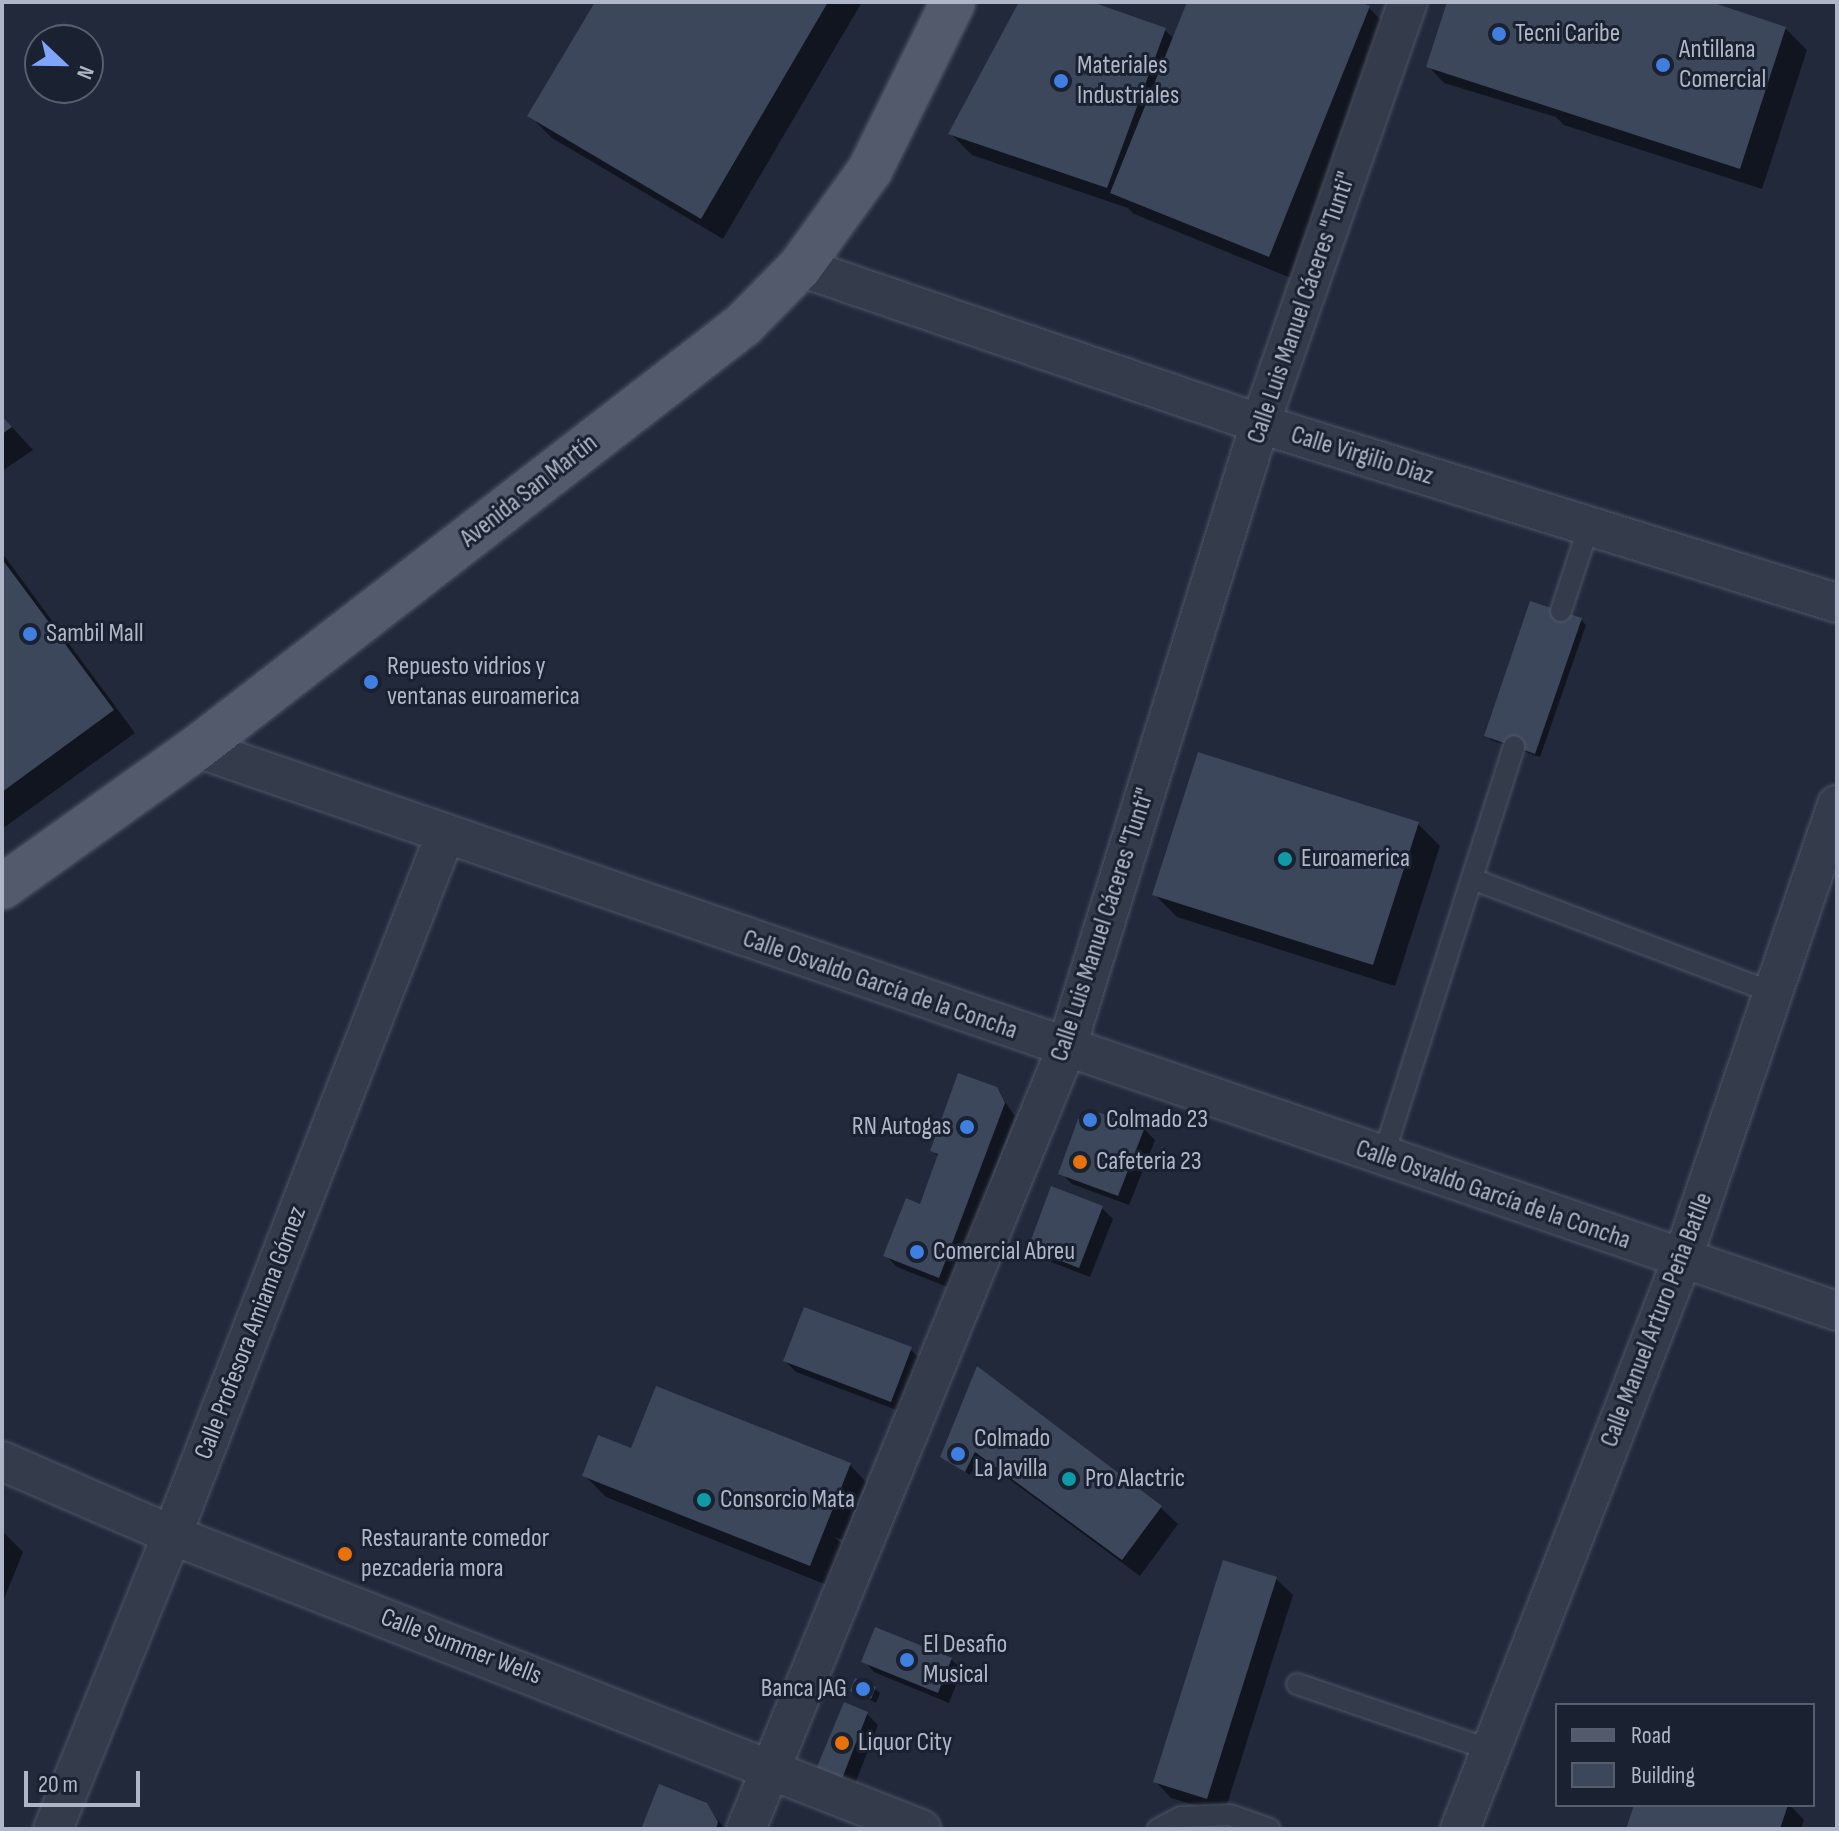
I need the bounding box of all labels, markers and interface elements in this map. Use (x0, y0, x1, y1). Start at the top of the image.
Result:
place label: Tecni Caribe (1515, 18, 1620, 50)
north arrow (24, 24, 104, 104)
marker: Tecni Caribe (1490, 25, 1508, 43)
place label: Antillana Comercial (1679, 34, 1766, 96)
place label: Materiales Industriales (1077, 50, 1179, 112)
marker: Antillana Comercial (1654, 56, 1672, 74)
text: N (70, 62, 100, 83)
marker: Materiales Industriales (1052, 72, 1070, 90)
street label: Calle Luis Manuel Cáceres "Tunti" (1241, 168, 1363, 448)
street label: Calle Virgilio Diaz (1287, 420, 1437, 492)
street label: Avenida San Martín (454, 428, 604, 554)
place label: Sambil Mall (46, 618, 144, 650)
marker: Sambil Mall (21, 625, 39, 643)
place label: Repuesto vidrios y ventanas euroamerica (387, 651, 580, 712)
marker: Repuesto vidrios y ventanas euroamerica (362, 673, 380, 691)
street label: Calle Luis Manuel Cáceres "Tunti" (1044, 785, 1162, 1065)
place label: Euroamerica (1301, 843, 1410, 875)
marker: Euroamerica (1276, 850, 1294, 868)
street label: Calle Osvaldo García de la Concha (739, 923, 1021, 1047)
place label: Colmado 23 (1106, 1104, 1208, 1136)
place label: RN Autogas (852, 1111, 951, 1143)
marker: Colmado 23 (1081, 1111, 1099, 1129)
marker: RN Autogas (958, 1118, 976, 1136)
street label: Calle Osvaldo García de la Concha (1352, 1133, 1634, 1257)
place label: Cafeteria 23 (1096, 1146, 1202, 1178)
marker: Cafeteria 23 (1071, 1153, 1089, 1171)
street label: Calle Manuel Arturo Peña Batlle (1594, 1188, 1720, 1452)
street label: Calle Profesora Amiama Gómez (188, 1202, 314, 1464)
place label: Comercial Abreu (933, 1236, 1075, 1268)
marker: Comercial Abreu (908, 1243, 926, 1261)
place label: Colmado La Javilla (974, 1423, 1050, 1484)
marker: Colmado La Javilla (949, 1445, 967, 1463)
place label: Pro Alactric (1085, 1463, 1185, 1495)
marker: Pro Alactric (1060, 1470, 1078, 1488)
place label: Consorcio Mata (720, 1484, 855, 1516)
marker: Consorcio Mata (695, 1491, 713, 1509)
place label: Restaurante comedor pezcaderia mora (361, 1523, 549, 1584)
marker: Restaurante comedor pezcaderia mora (336, 1545, 354, 1563)
street label: Calle Summer Wells (376, 1602, 546, 1692)
place label: El Desafio Musical (923, 1629, 1007, 1690)
marker: El Desafio Musical (898, 1651, 916, 1669)
place label: Banca JAG (761, 1673, 847, 1705)
marker: Banca JAG (854, 1680, 872, 1698)
legend (1555, 1703, 1815, 1807)
text: Road (1631, 1721, 1671, 1750)
place label: Liquor City (858, 1727, 952, 1759)
marker: Liquor City (833, 1734, 851, 1752)
scale bar (28, 1755, 144, 1805)
text: Building (1631, 1761, 1695, 1790)
text: 20 m (38, 1770, 78, 1799)

